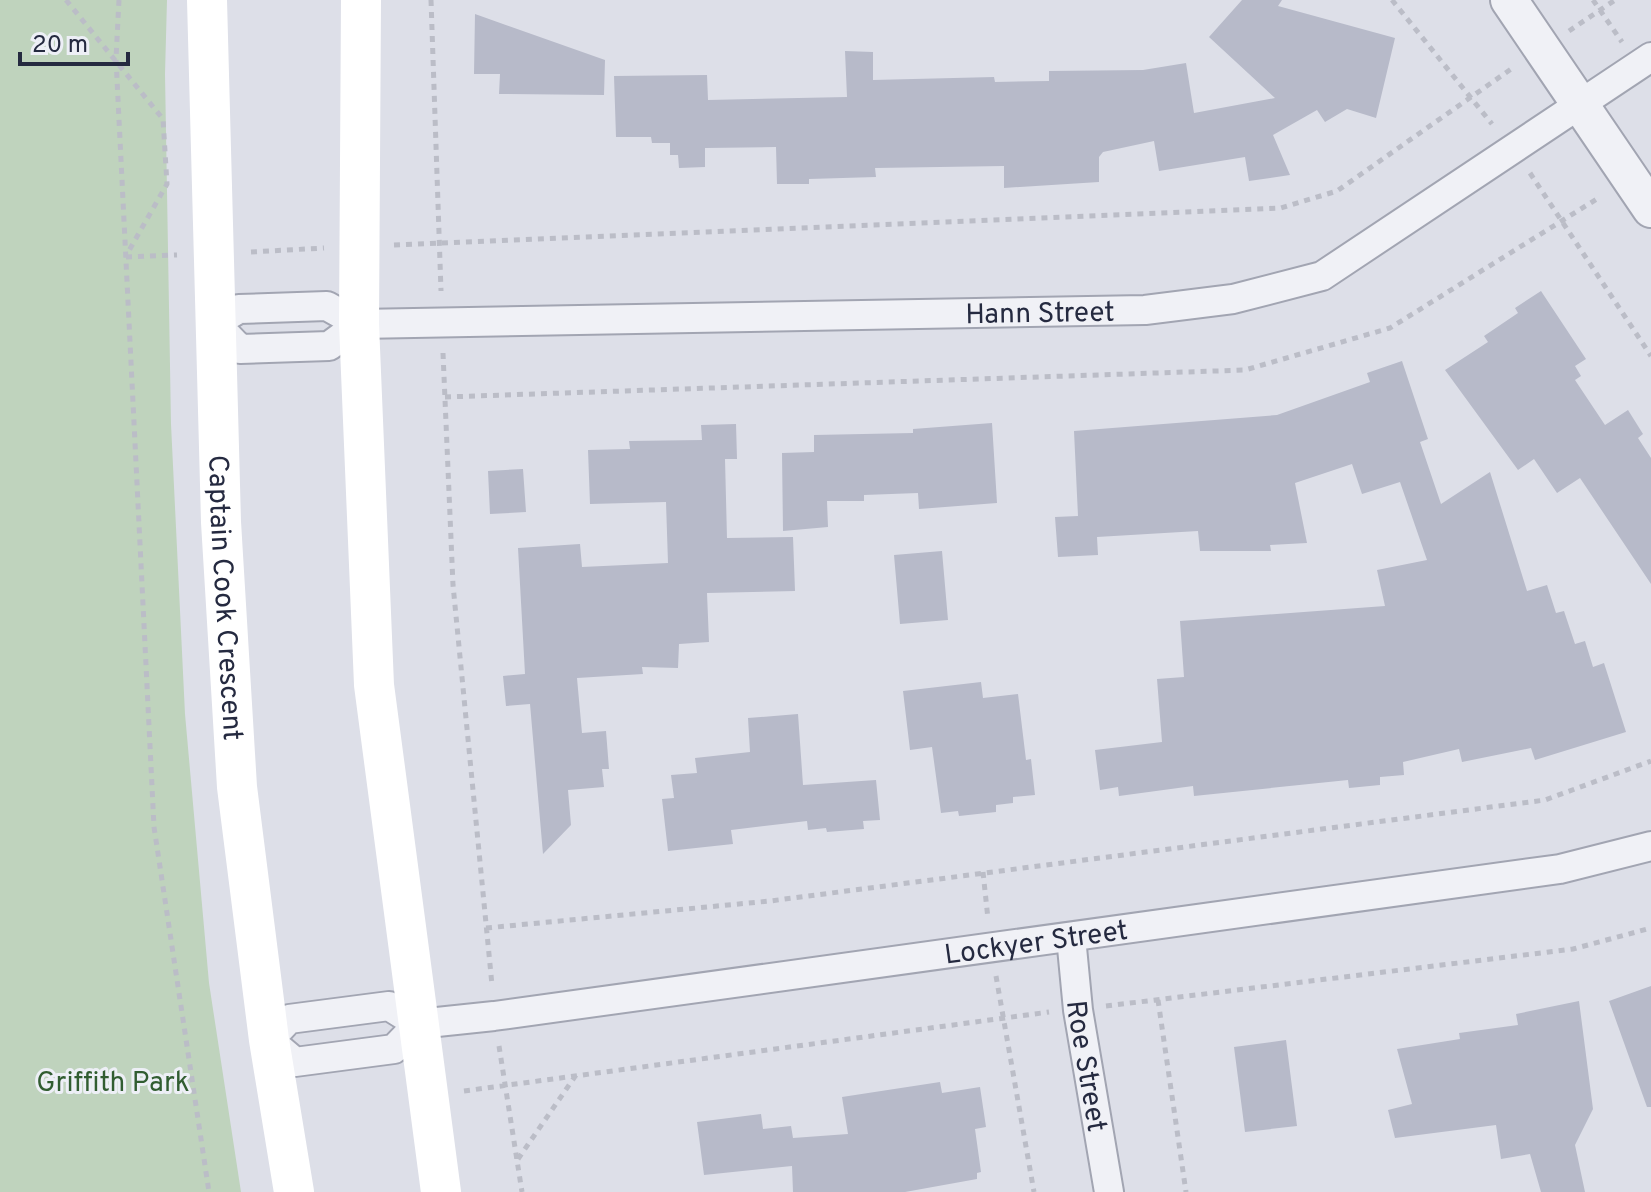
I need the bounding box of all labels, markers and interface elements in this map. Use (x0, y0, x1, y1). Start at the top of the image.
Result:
scale bar (20, 16, 128, 66)
text: 20 m (32, 31, 88, 61)
street label: Hann Street (965, 296, 1115, 334)
street label: Captain Cook Crescent (198, 454, 249, 742)
street label: Lockyer Street (942, 914, 1130, 975)
street label: Roe Street (1056, 999, 1113, 1135)
park label: Griffith Park (36, 1066, 190, 1102)

